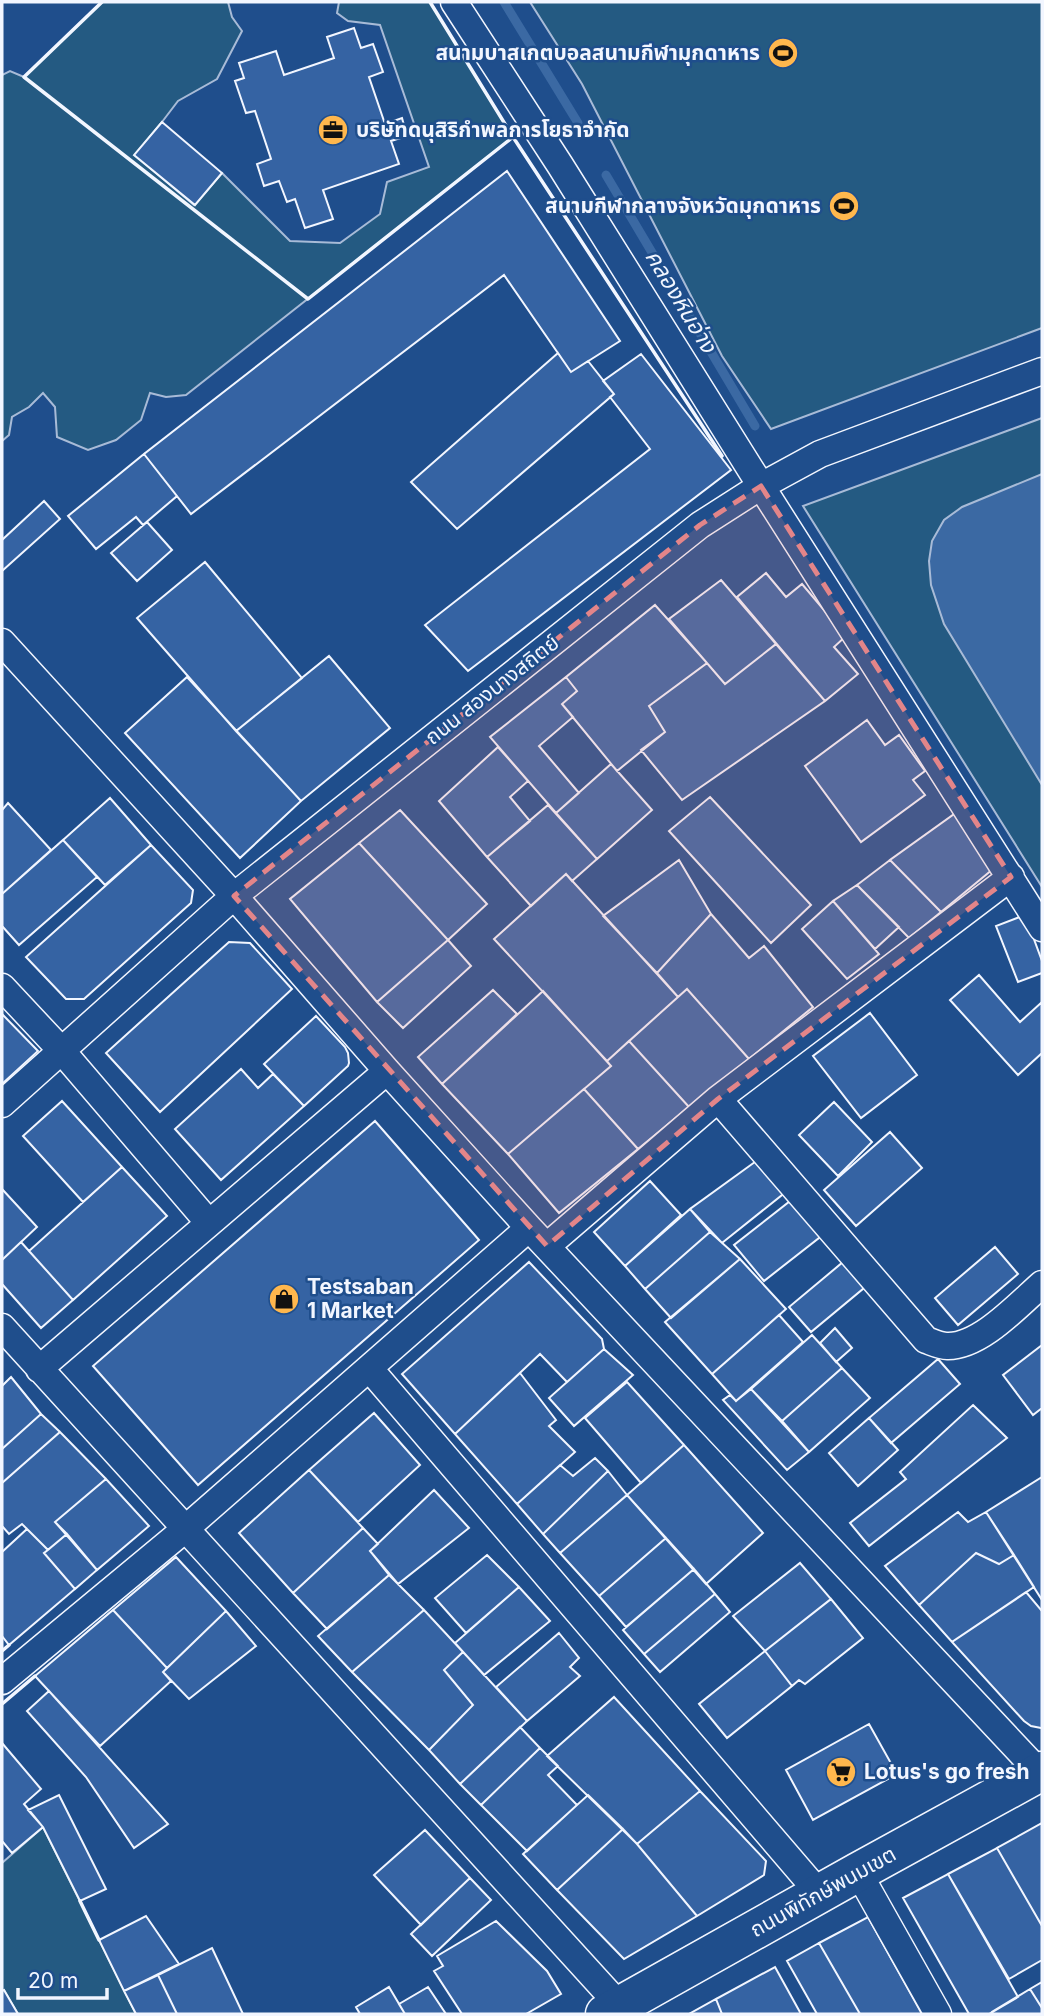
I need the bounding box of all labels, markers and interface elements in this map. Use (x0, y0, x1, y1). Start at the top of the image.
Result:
sports icon: สนามบาสเกตบอลสนามกีฬามุกดาหาร (766, 36, 800, 70)
place label: สนามบาสเกตบอลสนามกีฬามุกดาหาร (435, 40, 760, 66)
office icon: บริษัทดนุสิริกำพลการโยธาจำกัด (316, 113, 350, 147)
place label: บริษัทดนุสิริกำพลการโยธาจำกัด (356, 117, 630, 143)
sports icon: สนามกีฬากลางจังหวัดมุกดาหาร (827, 189, 861, 223)
place label: สนามกีฬากลางจังหวัดมุกดาหาร (545, 193, 821, 219)
water label: คลองหินอ่าง (639, 244, 724, 359)
street label: ถนน สองนางสถิตย์ (420, 630, 564, 750)
place label: Testsaban 1 Market (307, 1274, 414, 1323)
shop icon: Testsaban 1 Market (267, 1282, 301, 1316)
supermarket icon: Lotus's go fresh (824, 1755, 858, 1789)
place label: Lotus's go fresh (864, 1759, 1030, 1784)
street label: ถนนพิทักษ์พนมเขต (745, 1841, 900, 1942)
scale bar (18, 1956, 107, 2000)
text: 20 m (28, 1968, 78, 1993)

